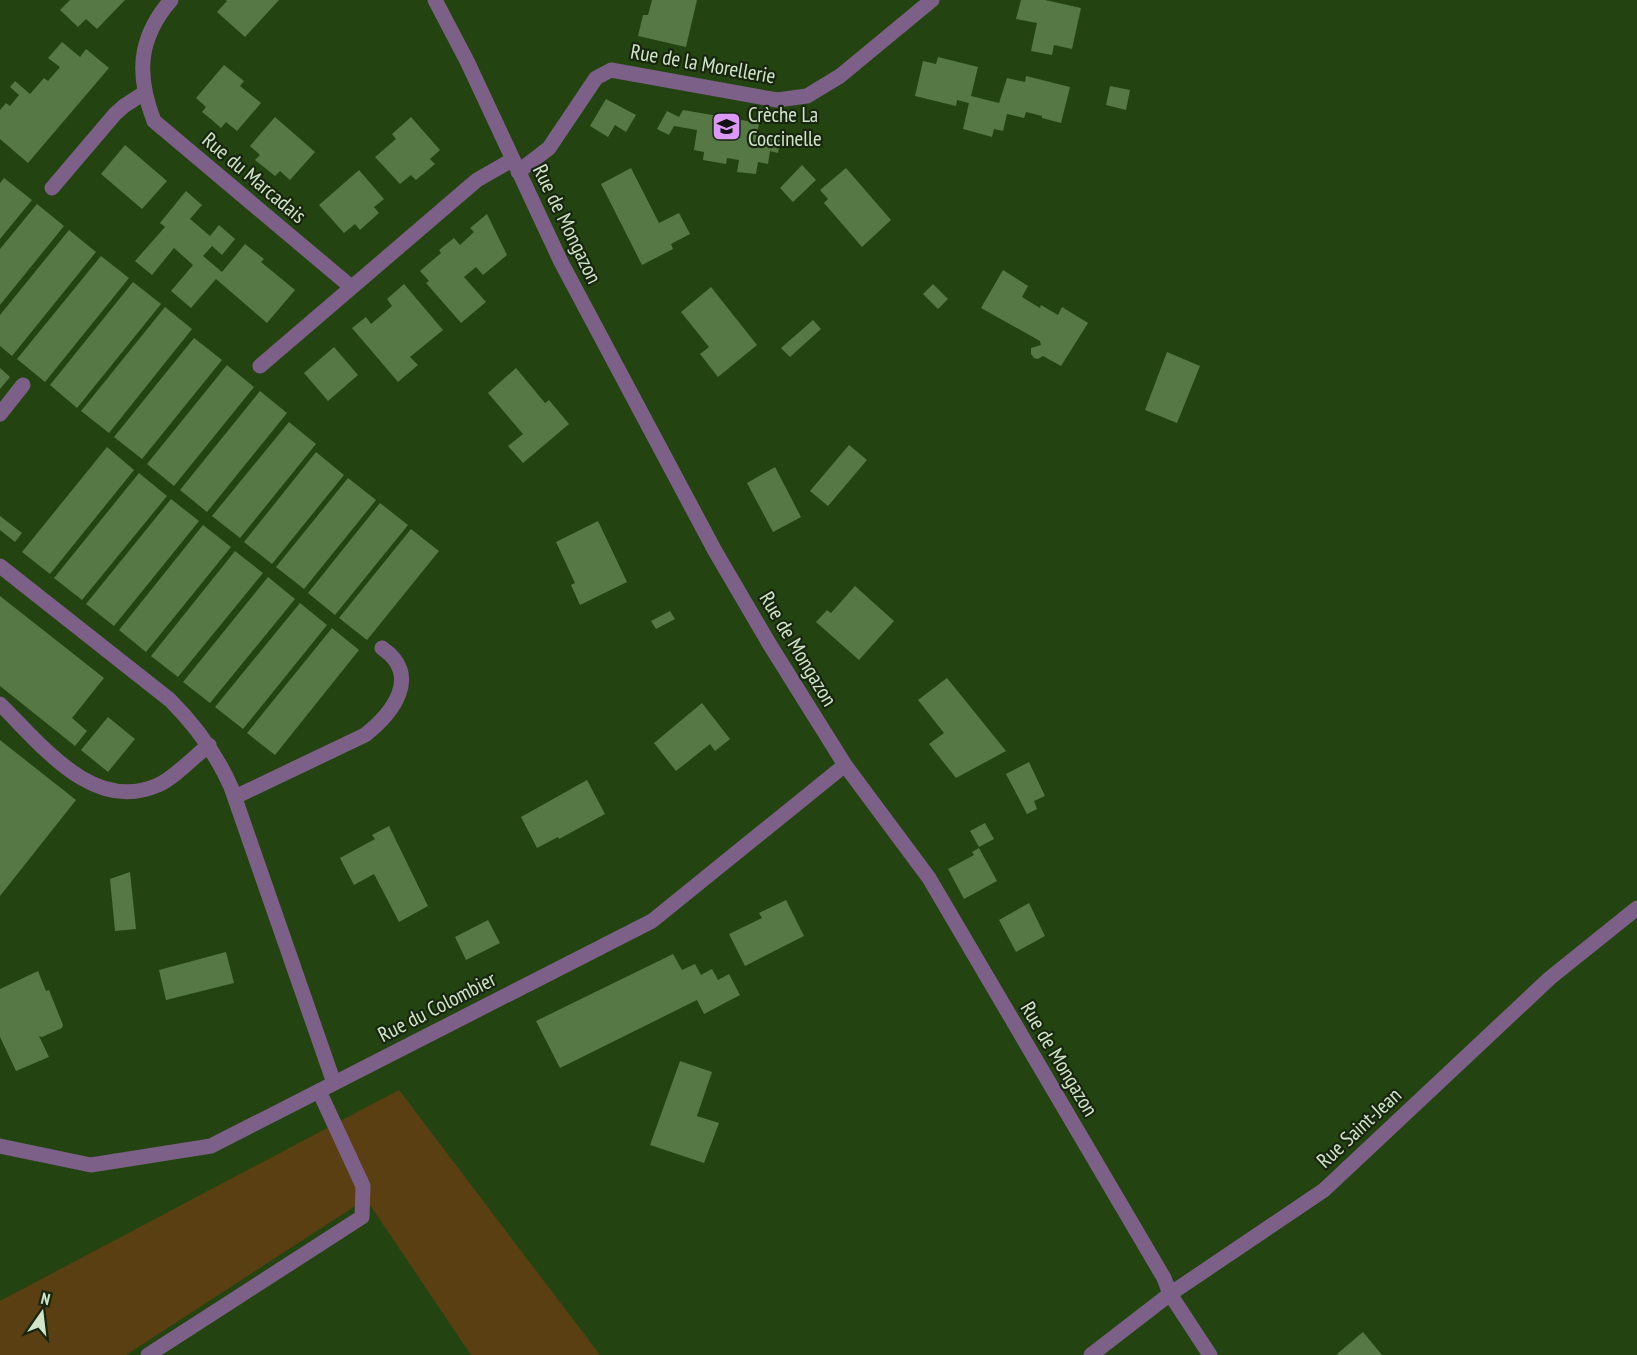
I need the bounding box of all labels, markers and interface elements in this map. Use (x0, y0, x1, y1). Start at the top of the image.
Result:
street label: Rue de la Morellerie (629, 37, 778, 90)
place label: Crèche La Coccinelle (748, 101, 822, 152)
school or university icon: Crèche La Coccinelle (711, 111, 743, 143)
street label: Rue du Marcadais (197, 126, 312, 229)
street label: Rue de Mongazon (527, 160, 608, 288)
street label: Rue de Mongazon (754, 586, 843, 711)
street label: Rue du Colombier (373, 965, 501, 1048)
street label: Rue de Mongazon (1015, 996, 1104, 1121)
street label: Rue Saint-Jean (1311, 1082, 1407, 1174)
north arrow (12, 1283, 72, 1343)
text: N (39, 1288, 52, 1309)

